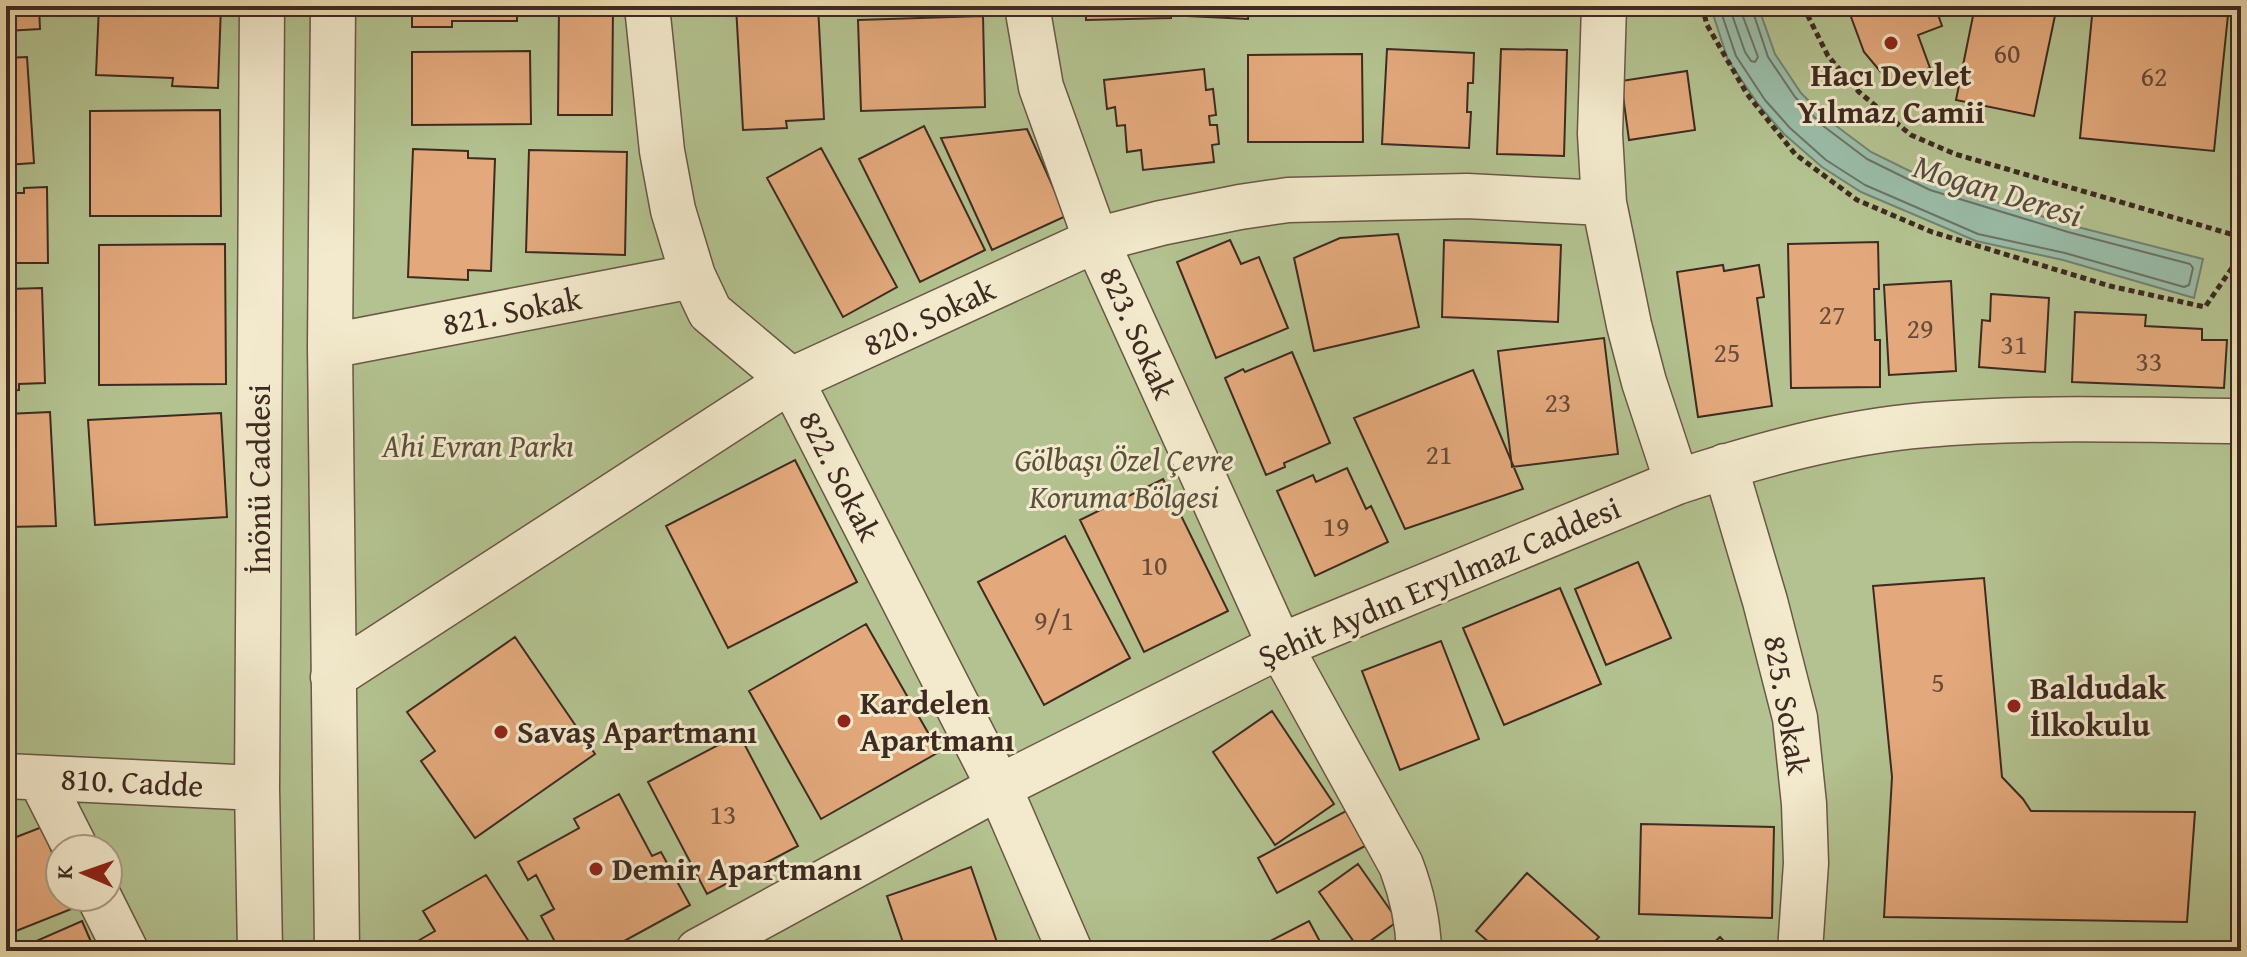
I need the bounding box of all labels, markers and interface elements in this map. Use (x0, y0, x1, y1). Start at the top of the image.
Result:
house number: 60 (1994, 32, 2020, 73)
marker: Hacı Devlet Yılmaz Camii (1882, 34, 1900, 52)
place label: Hacı Devlet Yılmaz Camii (1797, 51, 1985, 135)
house number: 62 (2141, 55, 2167, 96)
water label: Mogan Deresi (1908, 141, 2089, 239)
street label: 823. Sokak (1088, 259, 1189, 407)
street label: 820. Sokak (855, 265, 1003, 368)
street label: 821. Sokak (438, 274, 586, 347)
house number: 27 (1819, 293, 1845, 334)
house number: 29 (1907, 307, 1933, 348)
house number: 31 (2001, 323, 2027, 364)
house number: 25 (1714, 331, 1740, 372)
house number: 33 (2136, 340, 2162, 381)
house number: 23 (1545, 381, 1571, 422)
street label: İnönü Caddesi (235, 384, 282, 574)
street label: 822. Sokak (788, 402, 894, 550)
park label: Ahi Evran Parkı (381, 422, 574, 469)
house number: 21 (1426, 433, 1452, 474)
park label: Gölbaşı Özel Çevre Koruma Bölgesi (1014, 436, 1234, 520)
street label: Şehit Aydın Eryılmaz Caddesi (1250, 484, 1627, 679)
house number: 19 (1323, 505, 1349, 546)
house number: 10 (1141, 544, 1167, 585)
house number: 9/1 (1034, 599, 1074, 640)
street label: 825. Sokak (1752, 632, 1823, 779)
house number: 5 (1931, 661, 1945, 702)
place label: Baldudak İlkokulu (2030, 664, 2167, 748)
place label: Kardelen Apartmanı (860, 679, 1015, 763)
marker: Baldudak İlkokulu (2005, 697, 2023, 715)
place label: Savaş Apartmanı (517, 708, 757, 755)
marker: Kardelen Apartmanı (835, 712, 853, 730)
marker: Savaş Apartmanı (492, 723, 510, 741)
street label: 810. Cadde (60, 754, 205, 809)
house number: 13 (710, 793, 736, 834)
north arrow (44, 833, 124, 913)
place label: Demir Apartmanı (612, 845, 862, 892)
marker: Demir Apartmanı (587, 860, 605, 878)
text: K (48, 865, 80, 880)

